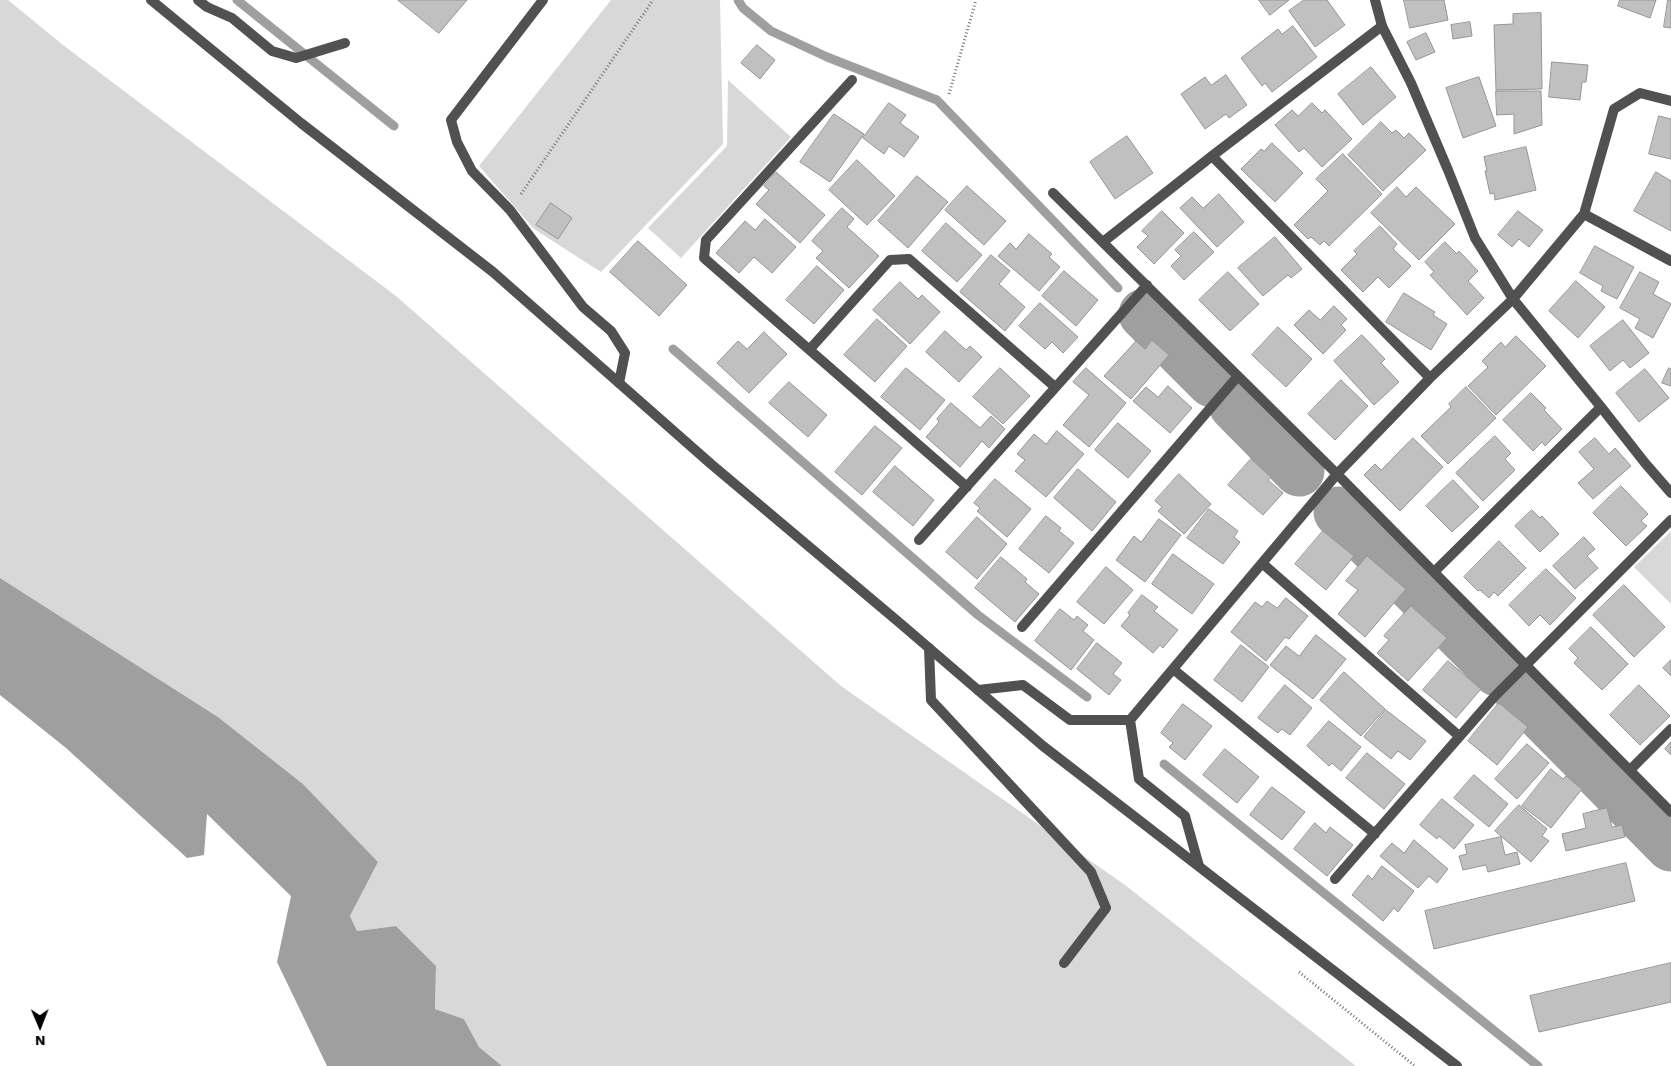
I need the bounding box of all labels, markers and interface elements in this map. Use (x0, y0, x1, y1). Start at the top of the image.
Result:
north arrow (15, 1001, 65, 1051)
text: N (35, 1033, 46, 1049)

